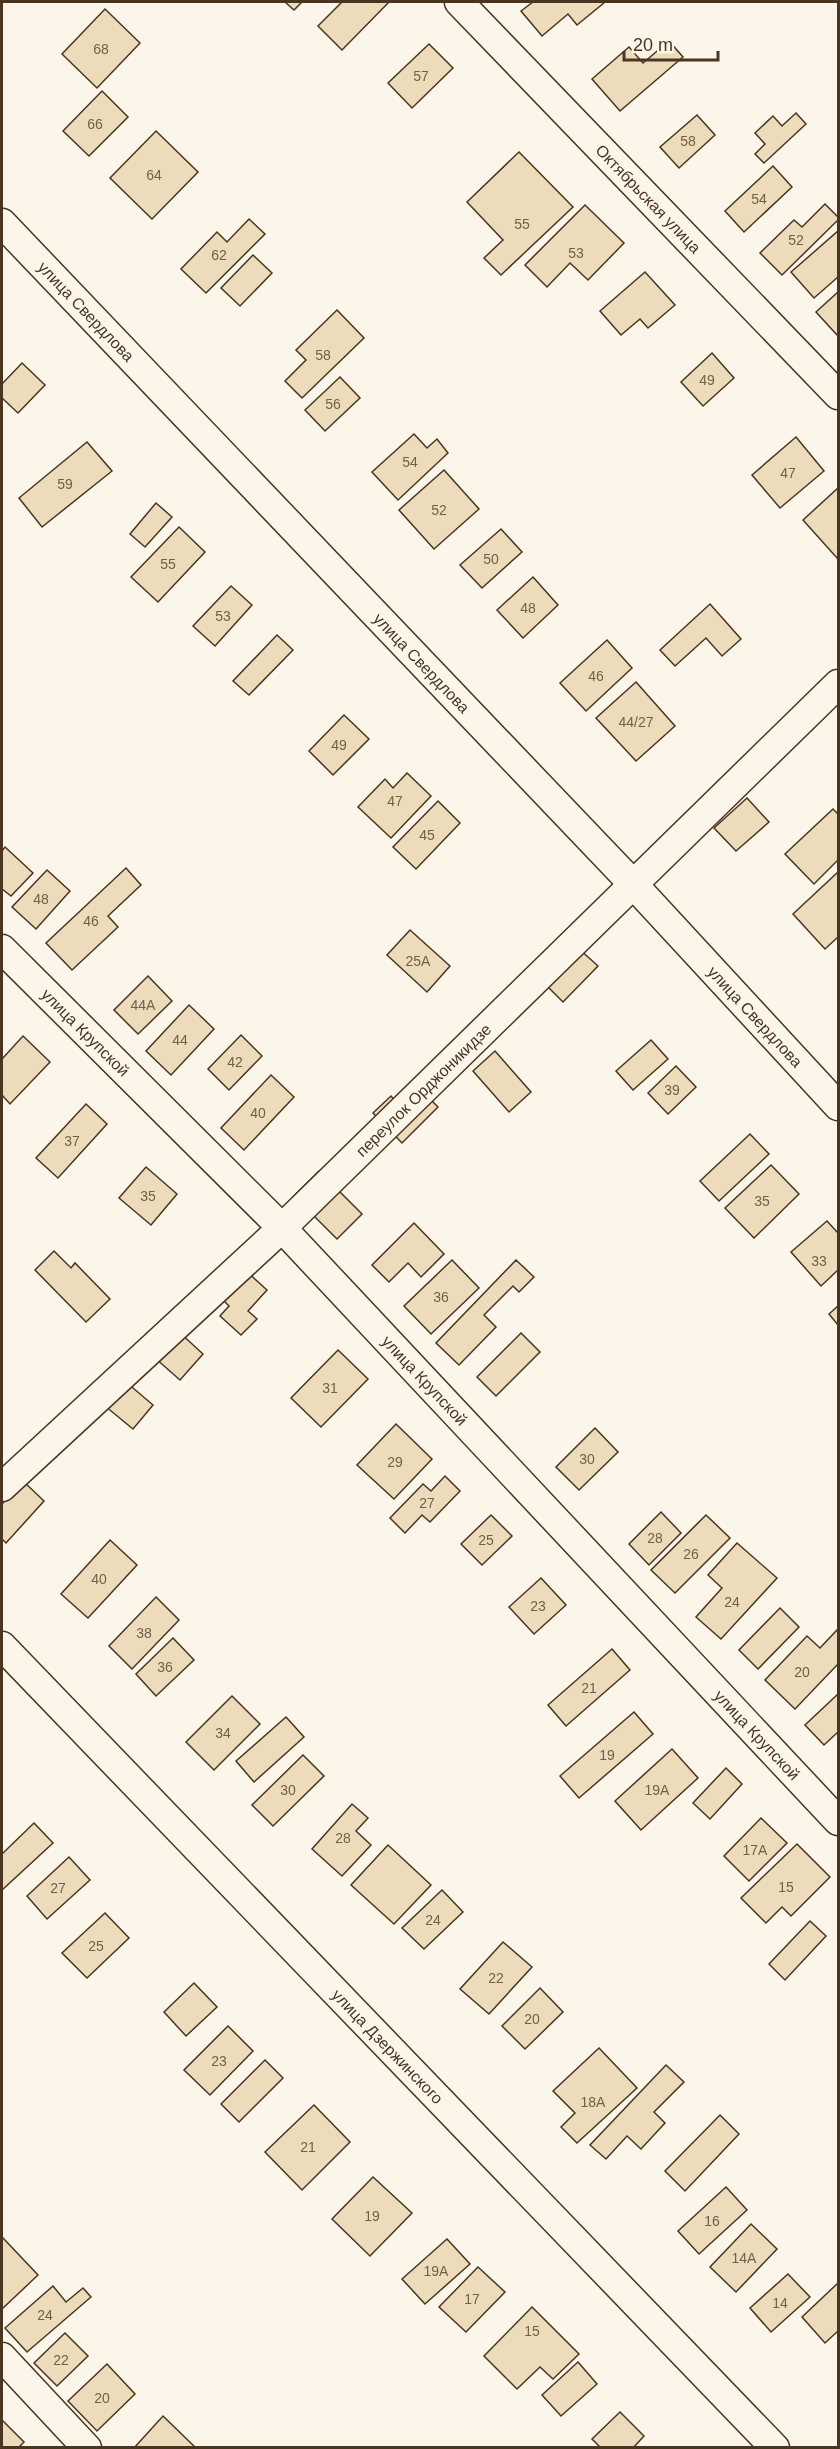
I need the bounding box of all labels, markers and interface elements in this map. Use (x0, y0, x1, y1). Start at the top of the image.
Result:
scale bar (624, 24, 718, 62)
text: 20 m (633, 35, 673, 55)
house number: 68 (93, 41, 109, 57)
house number: 57 (413, 68, 429, 84)
house number: 66 (87, 116, 103, 132)
house number: 58 (680, 133, 696, 149)
street label: Октябрьская улица (593, 141, 704, 256)
house number: 64 (146, 167, 162, 183)
house number: 54 (751, 191, 767, 207)
house number: 55 (514, 216, 530, 232)
house number: 52 (788, 232, 804, 248)
house number: 53 (568, 245, 584, 261)
house number: 62 (211, 247, 227, 263)
street label: улица Свердлова (35, 258, 138, 364)
house number: 58 (315, 347, 331, 363)
house number: 49 (699, 372, 715, 388)
house number: 56 (325, 396, 341, 412)
house number: 54 (402, 454, 418, 470)
house number: 47 (780, 465, 796, 481)
house number: 59 (57, 476, 73, 492)
house number: 52 (431, 502, 447, 518)
house number: 50 (483, 551, 499, 567)
house number: 55 (160, 556, 176, 572)
house number: 48 (520, 600, 536, 616)
house number: 53 (215, 608, 231, 624)
street label: улица Свердлова (371, 610, 473, 716)
house number: 46 (588, 668, 604, 684)
house number: 44/27 (618, 714, 654, 730)
house number: 49 (331, 737, 347, 753)
house number: 47 (387, 793, 403, 809)
house number: 45 (419, 827, 435, 843)
house number: 48 (33, 891, 49, 907)
house number: 46 (83, 913, 99, 929)
house number: 25А (406, 953, 431, 969)
street label: улица Свердлова (705, 963, 806, 1070)
street label: улица Крупской (38, 985, 133, 1079)
house number: 44А (131, 997, 156, 1013)
street label: переулок Орджоникидзе (352, 1020, 494, 1159)
house number: 44 (172, 1032, 188, 1048)
house number: 42 (227, 1054, 243, 1070)
house number: 39 (664, 1082, 680, 1098)
house number: 40 (250, 1105, 266, 1121)
house number: 37 (64, 1133, 80, 1149)
house number: 35 (140, 1188, 156, 1204)
house number: 35 (754, 1193, 770, 1209)
house number: 33 (811, 1253, 827, 1269)
house number: 36 (433, 1289, 449, 1305)
street label: улица Крупской (379, 1332, 471, 1428)
house number: 31 (322, 1380, 338, 1396)
house number: 30 (579, 1451, 595, 1467)
house number: 29 (387, 1454, 403, 1470)
house number: 27 (419, 1495, 435, 1511)
house number: 28 (647, 1530, 663, 1546)
house number: 25 (478, 1532, 494, 1548)
house number: 26 (683, 1546, 699, 1562)
house number: 40 (91, 1571, 107, 1587)
house number: 24 (724, 1594, 740, 1610)
house number: 23 (530, 1598, 546, 1614)
house number: 38 (136, 1625, 152, 1641)
house number: 36 (157, 1659, 173, 1675)
house number: 20 (794, 1664, 810, 1680)
house number: 21 (581, 1680, 597, 1696)
street label: улица Крупской (711, 1687, 803, 1783)
house number: 34 (215, 1725, 231, 1741)
house number: 19 (599, 1747, 615, 1763)
house number: 30 (280, 1782, 296, 1798)
house number: 19А (645, 1782, 670, 1798)
house number: 28 (335, 1830, 351, 1846)
house number: 17А (743, 1842, 768, 1858)
house number: 15 (778, 1879, 794, 1895)
house number: 27 (50, 1880, 66, 1896)
house number: 24 (425, 1912, 441, 1928)
house number: 25 (88, 1938, 104, 1954)
house number: 22 (488, 1970, 504, 1986)
street label: улица Дзержинского (329, 1986, 447, 2107)
house number: 20 (524, 2011, 540, 2027)
house number: 23 (211, 2053, 227, 2069)
house number: 18А (581, 2094, 606, 2110)
house number: 21 (300, 2139, 316, 2155)
house number: 19 (364, 2208, 380, 2224)
house number: 16 (704, 2213, 720, 2229)
house number: 14А (732, 2250, 757, 2266)
house number: 19А (424, 2263, 449, 2279)
house number: 17 (464, 2291, 480, 2307)
house number: 14 (772, 2295, 788, 2311)
house number: 24 (37, 2307, 53, 2323)
house number: 15 (524, 2323, 540, 2339)
house number: 22 (53, 2352, 69, 2368)
house number: 20 (94, 2390, 110, 2406)

